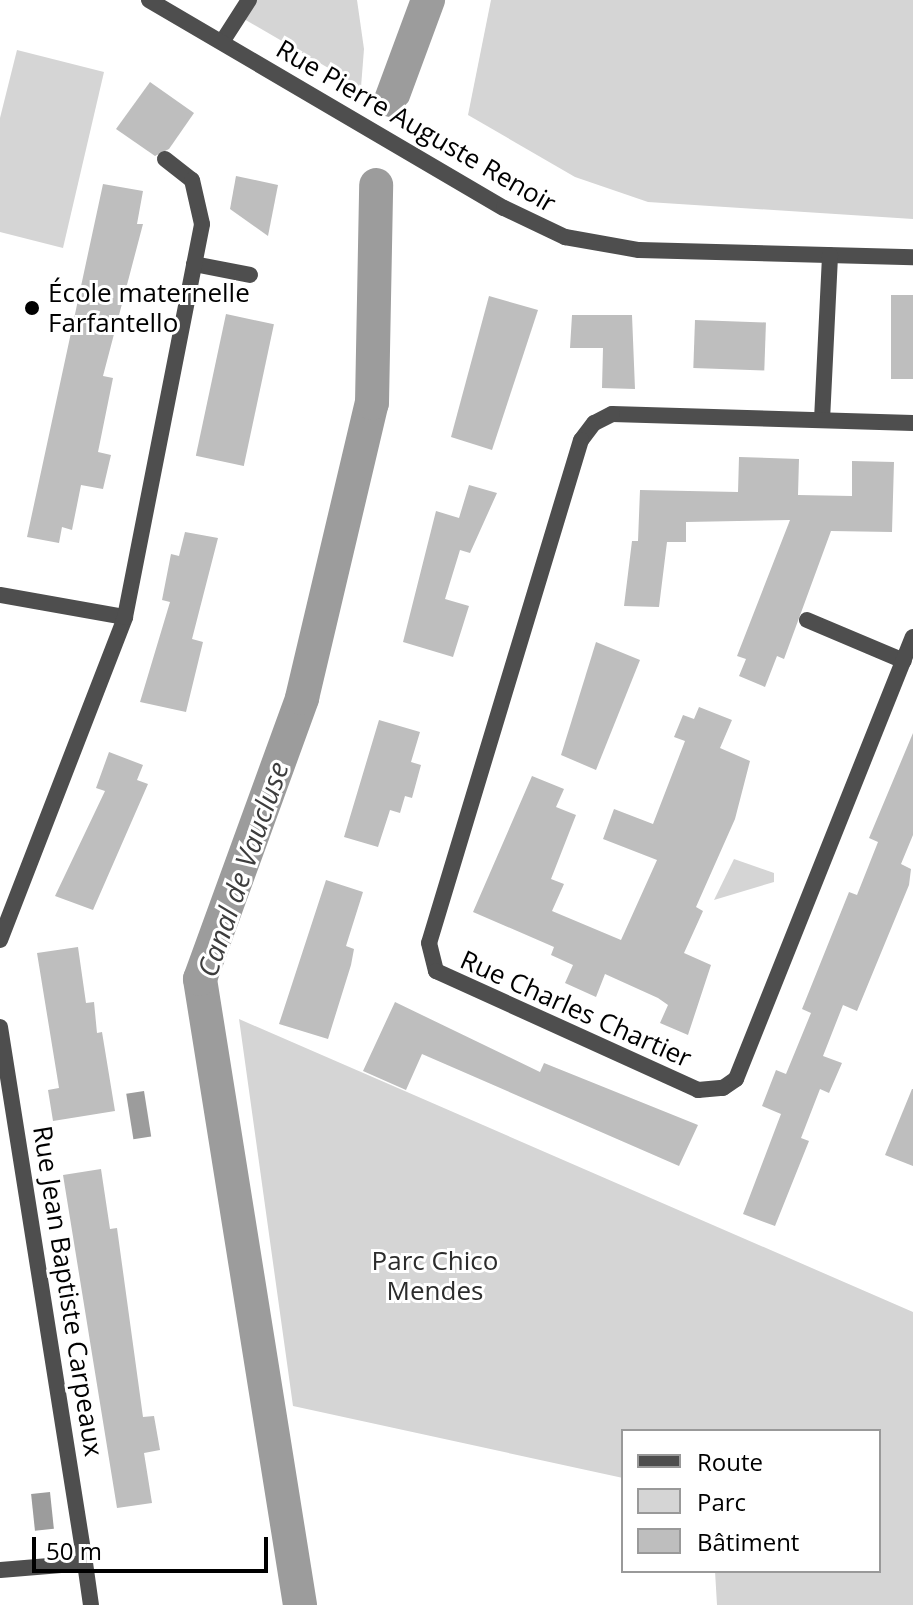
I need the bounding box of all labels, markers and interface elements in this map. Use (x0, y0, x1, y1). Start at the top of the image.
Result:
street label: Rue Pierre Auguste Renoir (271, 33, 561, 219)
place label: École maternelle Farfantello (48, 277, 250, 338)
marker: École maternelle Farfantello (23, 299, 41, 317)
water label: Canal de Vaucluse (189, 757, 295, 981)
street label: Rue Charles Chartier (456, 944, 696, 1074)
street label: Rue Jean Baptiste Carpeaux (26, 1124, 110, 1458)
park label: Parc Chico Mendes (372, 1245, 498, 1306)
legend (621, 1429, 881, 1573)
text: Route (697, 1445, 763, 1478)
text: Parc (697, 1485, 746, 1518)
scale bar (36, 1521, 272, 1571)
text: Bâtiment (697, 1525, 799, 1558)
text: 50 m (46, 1534, 102, 1567)

